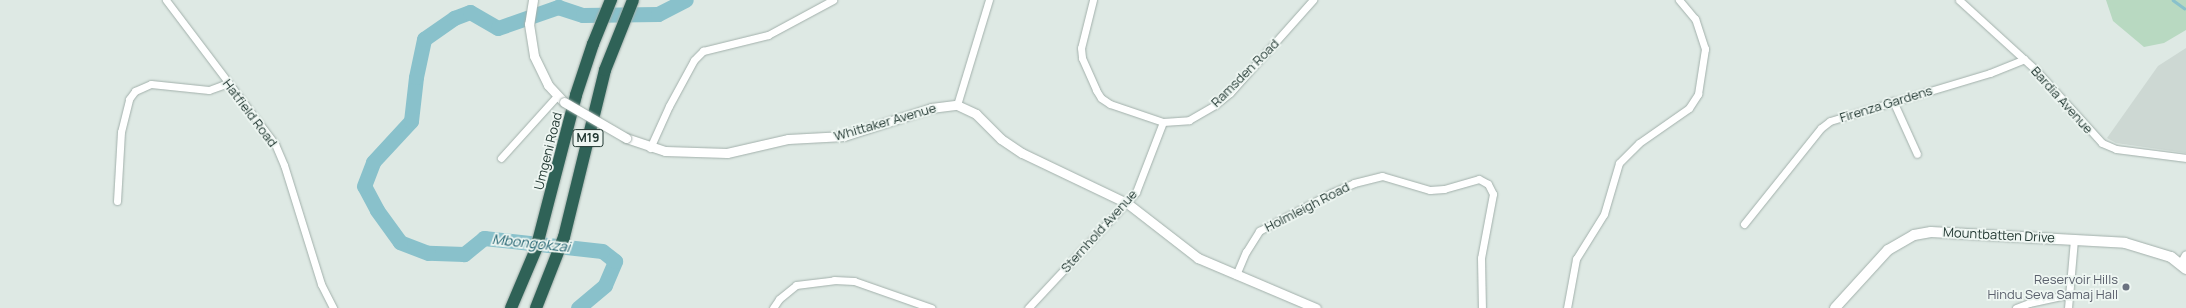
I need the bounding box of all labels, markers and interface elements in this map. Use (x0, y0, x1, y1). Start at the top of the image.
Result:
street label: Ramsden Road (1208, 36, 1282, 110)
street label: Bardia Avenue (2028, 63, 2096, 137)
street label: Hatfield Road (219, 76, 281, 150)
street label: Firenza Gardens (1838, 82, 1934, 126)
street label: Whittaker Avenue (832, 100, 938, 144)
street label: Umgeni Road (531, 111, 565, 191)
road number: M19 (572, 128, 604, 148)
street label: Holmleigh Road (1262, 179, 1352, 235)
street label: Sternhold Avenue (1058, 186, 1140, 276)
street label: Mountbatten Drive (1943, 224, 2055, 246)
water label: Mbongokzai (491, 231, 571, 255)
place label: Reservoir Hills Hindu Seva Samaj Hall (1987, 272, 2118, 303)
marker: Reservoir Hills Hindu Seva Samaj Hall (2121, 282, 2131, 292)

